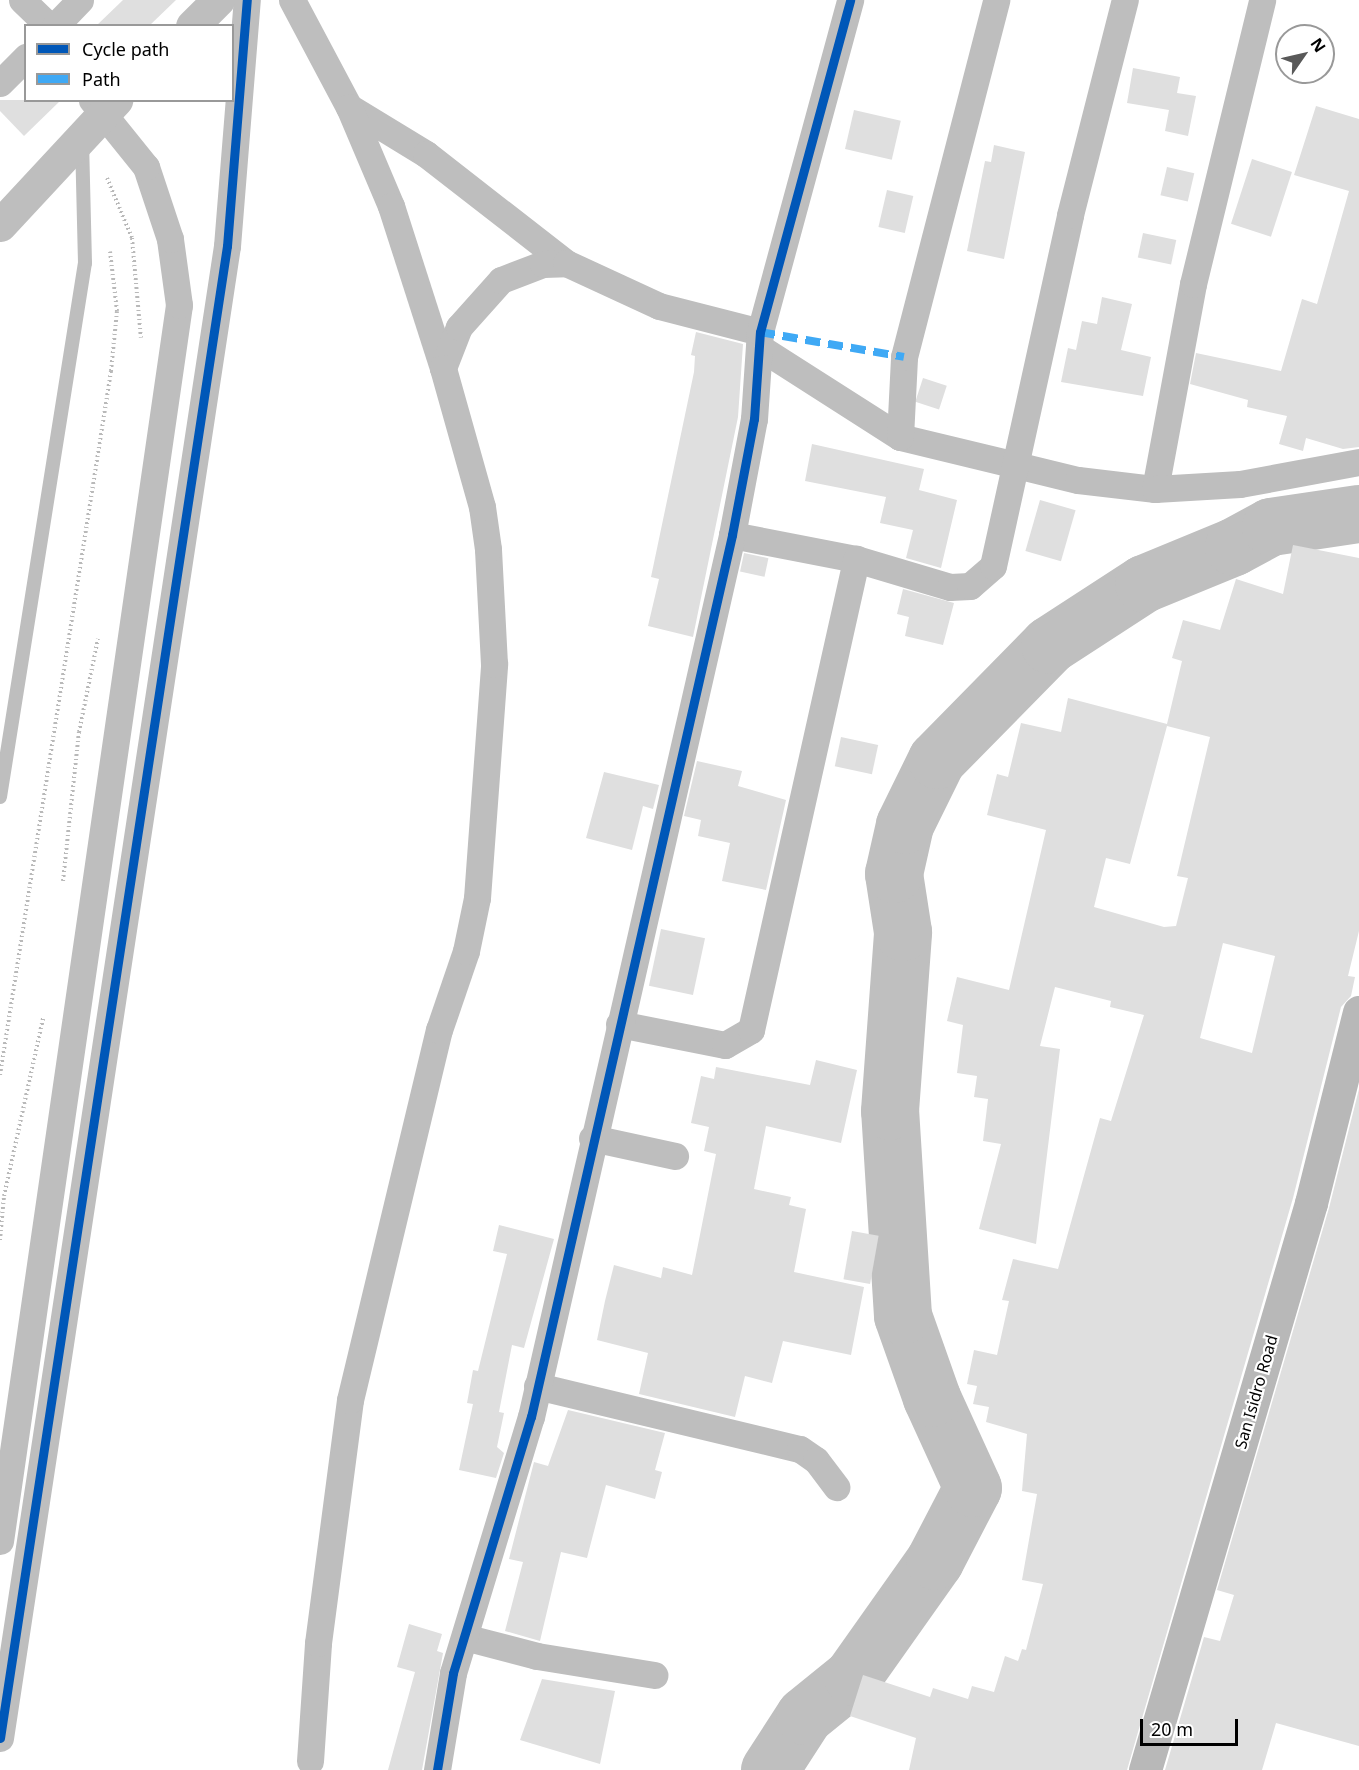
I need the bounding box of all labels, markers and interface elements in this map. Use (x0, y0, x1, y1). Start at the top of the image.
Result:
legend (24, 24, 234, 102)
north arrow (1275, 24, 1335, 84)
text: N (1306, 34, 1331, 57)
text: Cycle path (82, 37, 169, 61)
text: Path (82, 67, 121, 91)
street label: San Isidro Road (1231, 1333, 1281, 1451)
scale bar (1143, 1707, 1240, 1745)
text: 20 m (1151, 1717, 1193, 1741)

